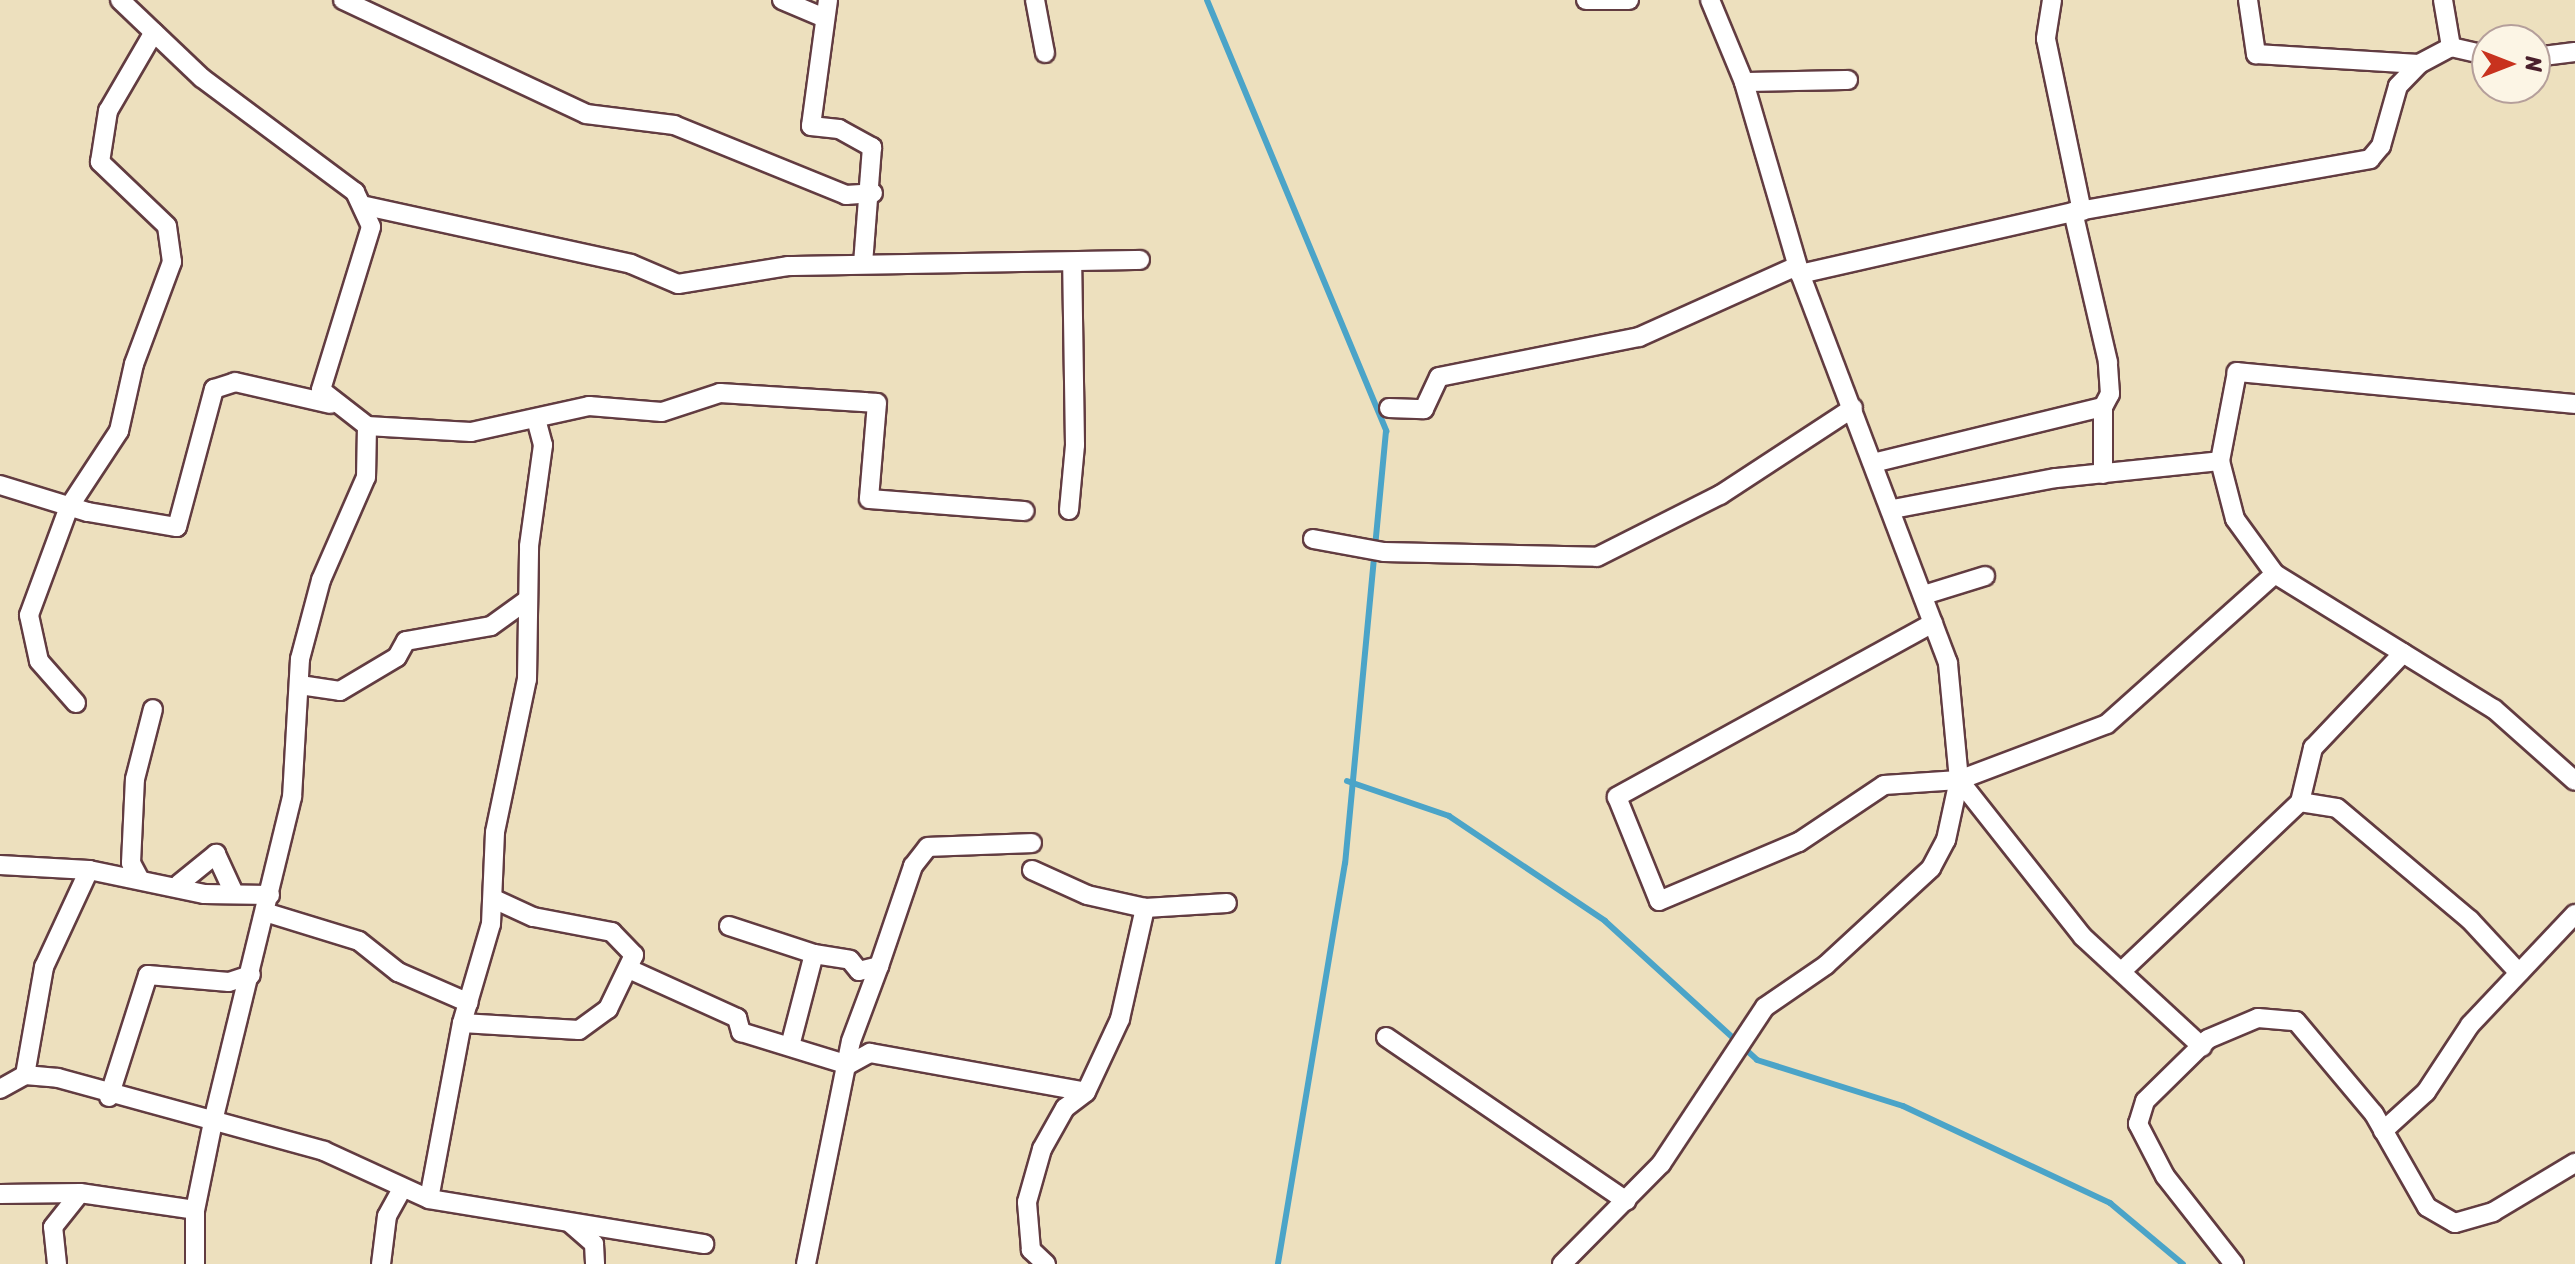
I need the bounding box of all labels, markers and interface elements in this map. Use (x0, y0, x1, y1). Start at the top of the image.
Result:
north arrow (2471, 24, 2551, 104)
text: N (2514, 56, 2553, 72)

